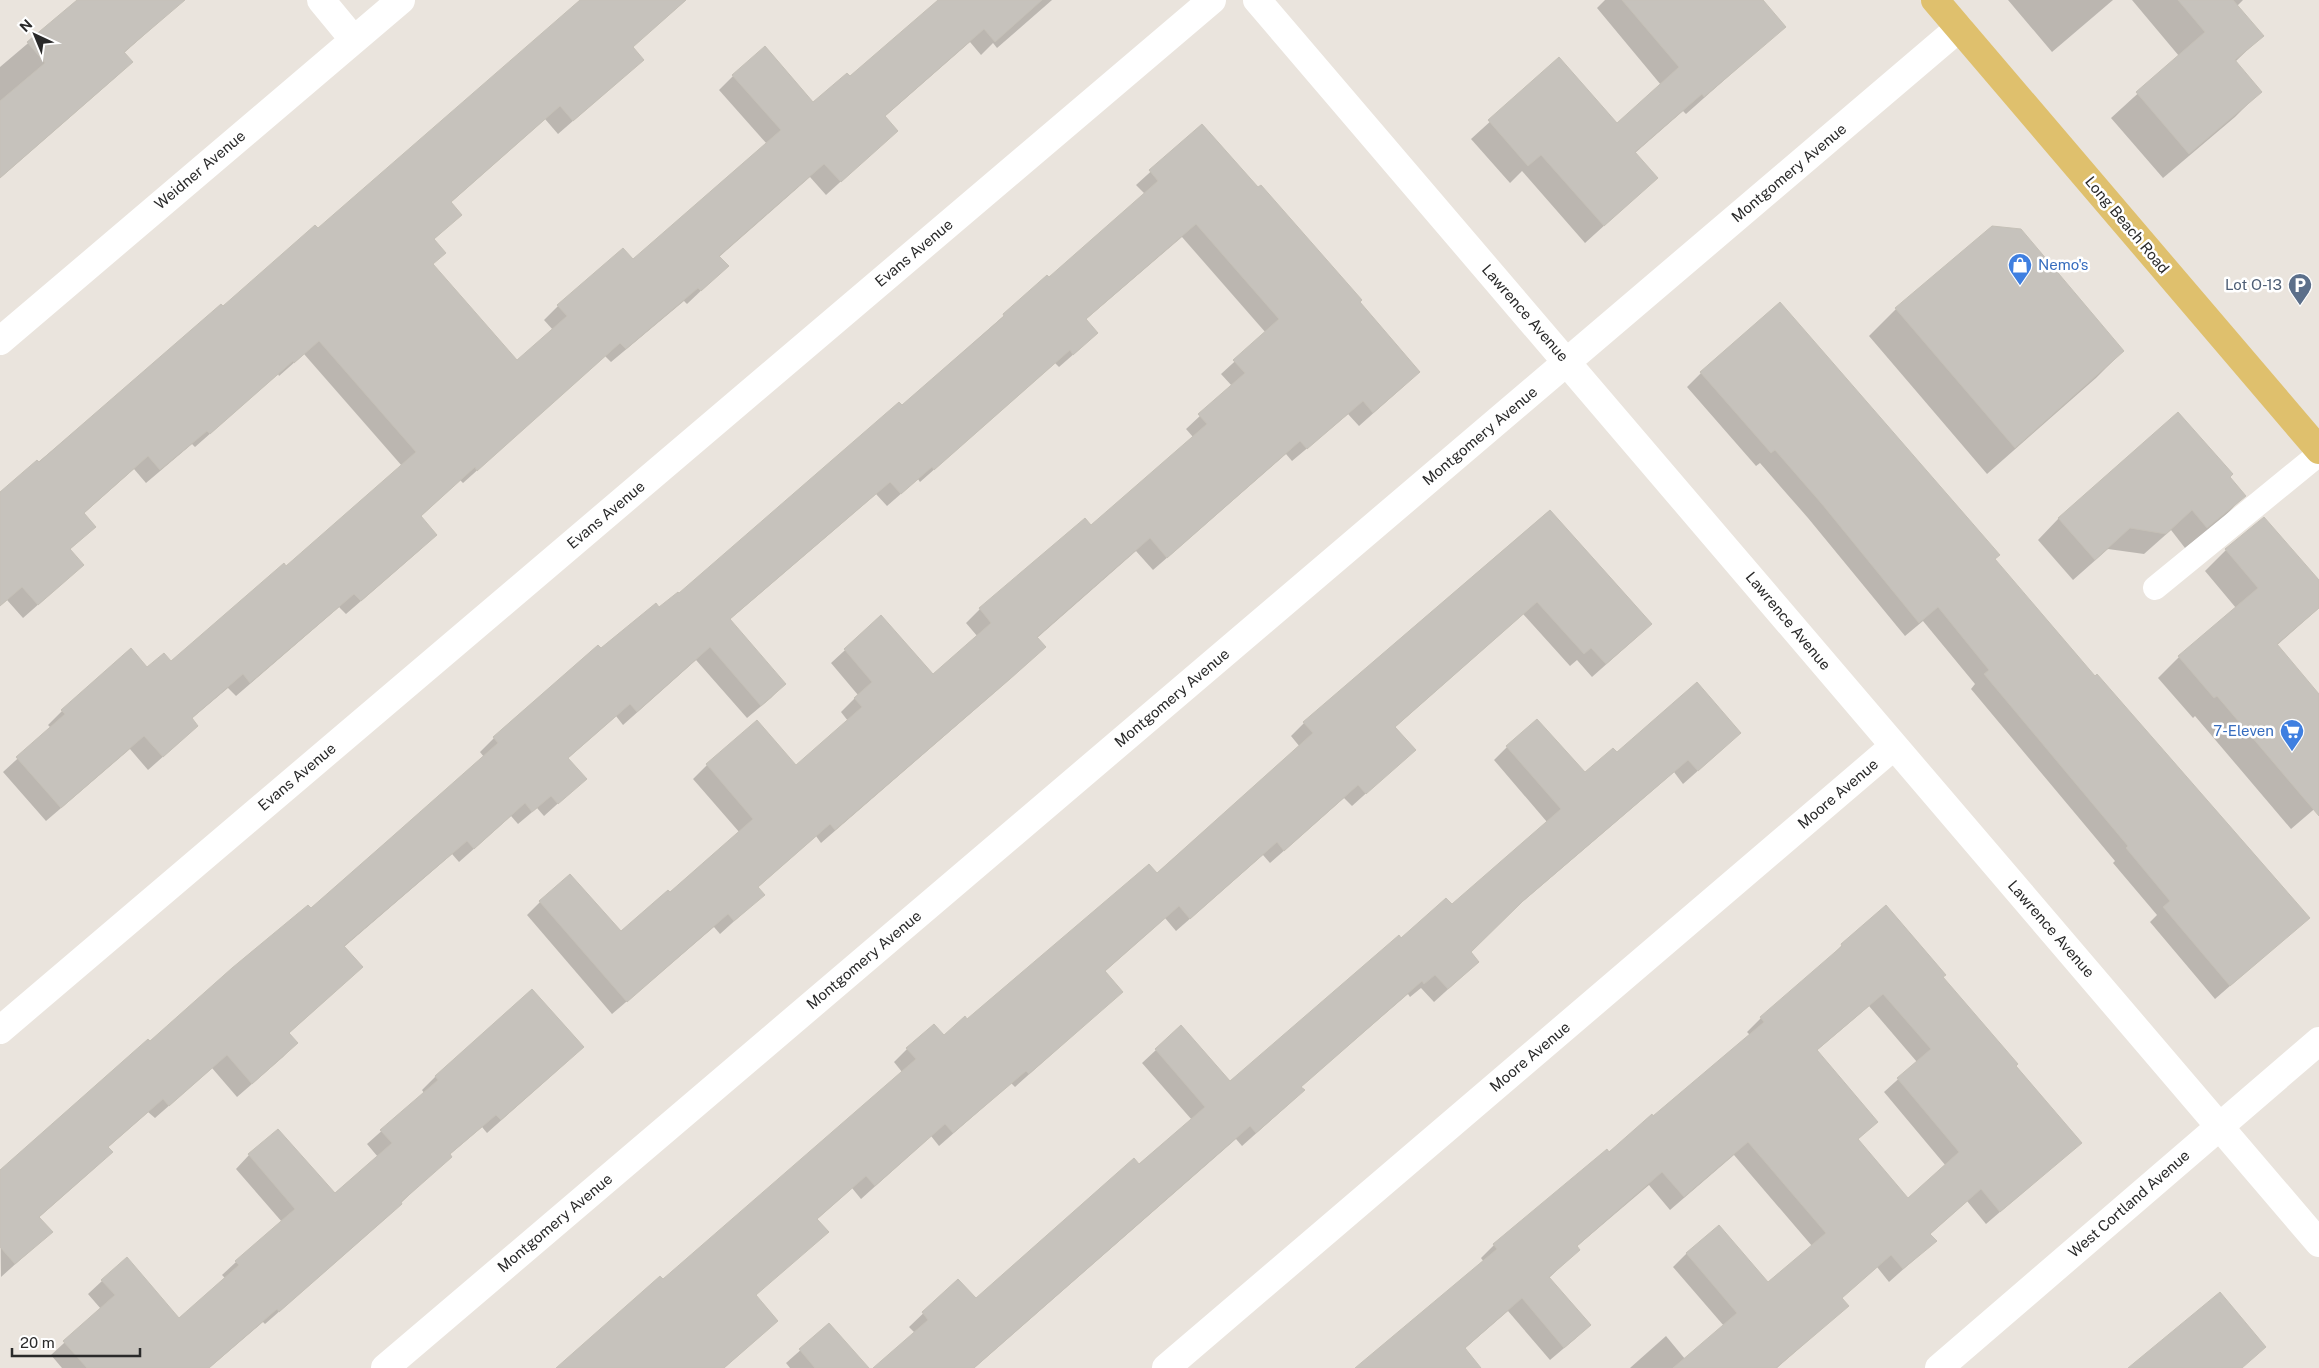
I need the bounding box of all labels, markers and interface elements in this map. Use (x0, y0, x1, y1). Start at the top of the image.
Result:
north arrow (10, 10, 60, 60)
text: N (16, 16, 35, 35)
street label: Montgomery Avenue (1728, 120, 1849, 225)
street label: Weidner Avenue (151, 127, 248, 212)
street label: Long Beach Road (2082, 173, 2173, 277)
street label: Evans Avenue (871, 215, 956, 290)
shop icon: Nemo's (2007, 252, 2033, 286)
place label: Nemo's (2038, 256, 2088, 273)
street label: Lawrence Avenue (1479, 261, 1572, 365)
parking icon: Lot O-13 (2287, 272, 2313, 306)
place label: Lot O-13 (2225, 276, 2282, 293)
street label: Montgomery Avenue (1419, 383, 1540, 488)
street label: Evans Avenue (563, 477, 648, 552)
street label: Lawrence Avenue (1742, 568, 1834, 673)
street label: Montgomery Avenue (1111, 645, 1232, 750)
supermarket icon: 7-Eleven (2279, 718, 2305, 752)
place label: 7-Eleven (2213, 722, 2274, 739)
street label: Evans Avenue (254, 739, 339, 814)
street label: Moore Avenue (1794, 755, 1881, 832)
street label: Lawrence Avenue (2005, 877, 2098, 981)
street label: Montgomery Avenue (803, 907, 924, 1012)
street label: Moore Avenue (1486, 1018, 1573, 1095)
street label: West Cortland Avenue (2065, 1146, 2193, 1261)
street label: Montgomery Avenue (494, 1170, 615, 1275)
scale bar (12, 1326, 140, 1358)
text: 20 m (20, 1334, 55, 1351)

